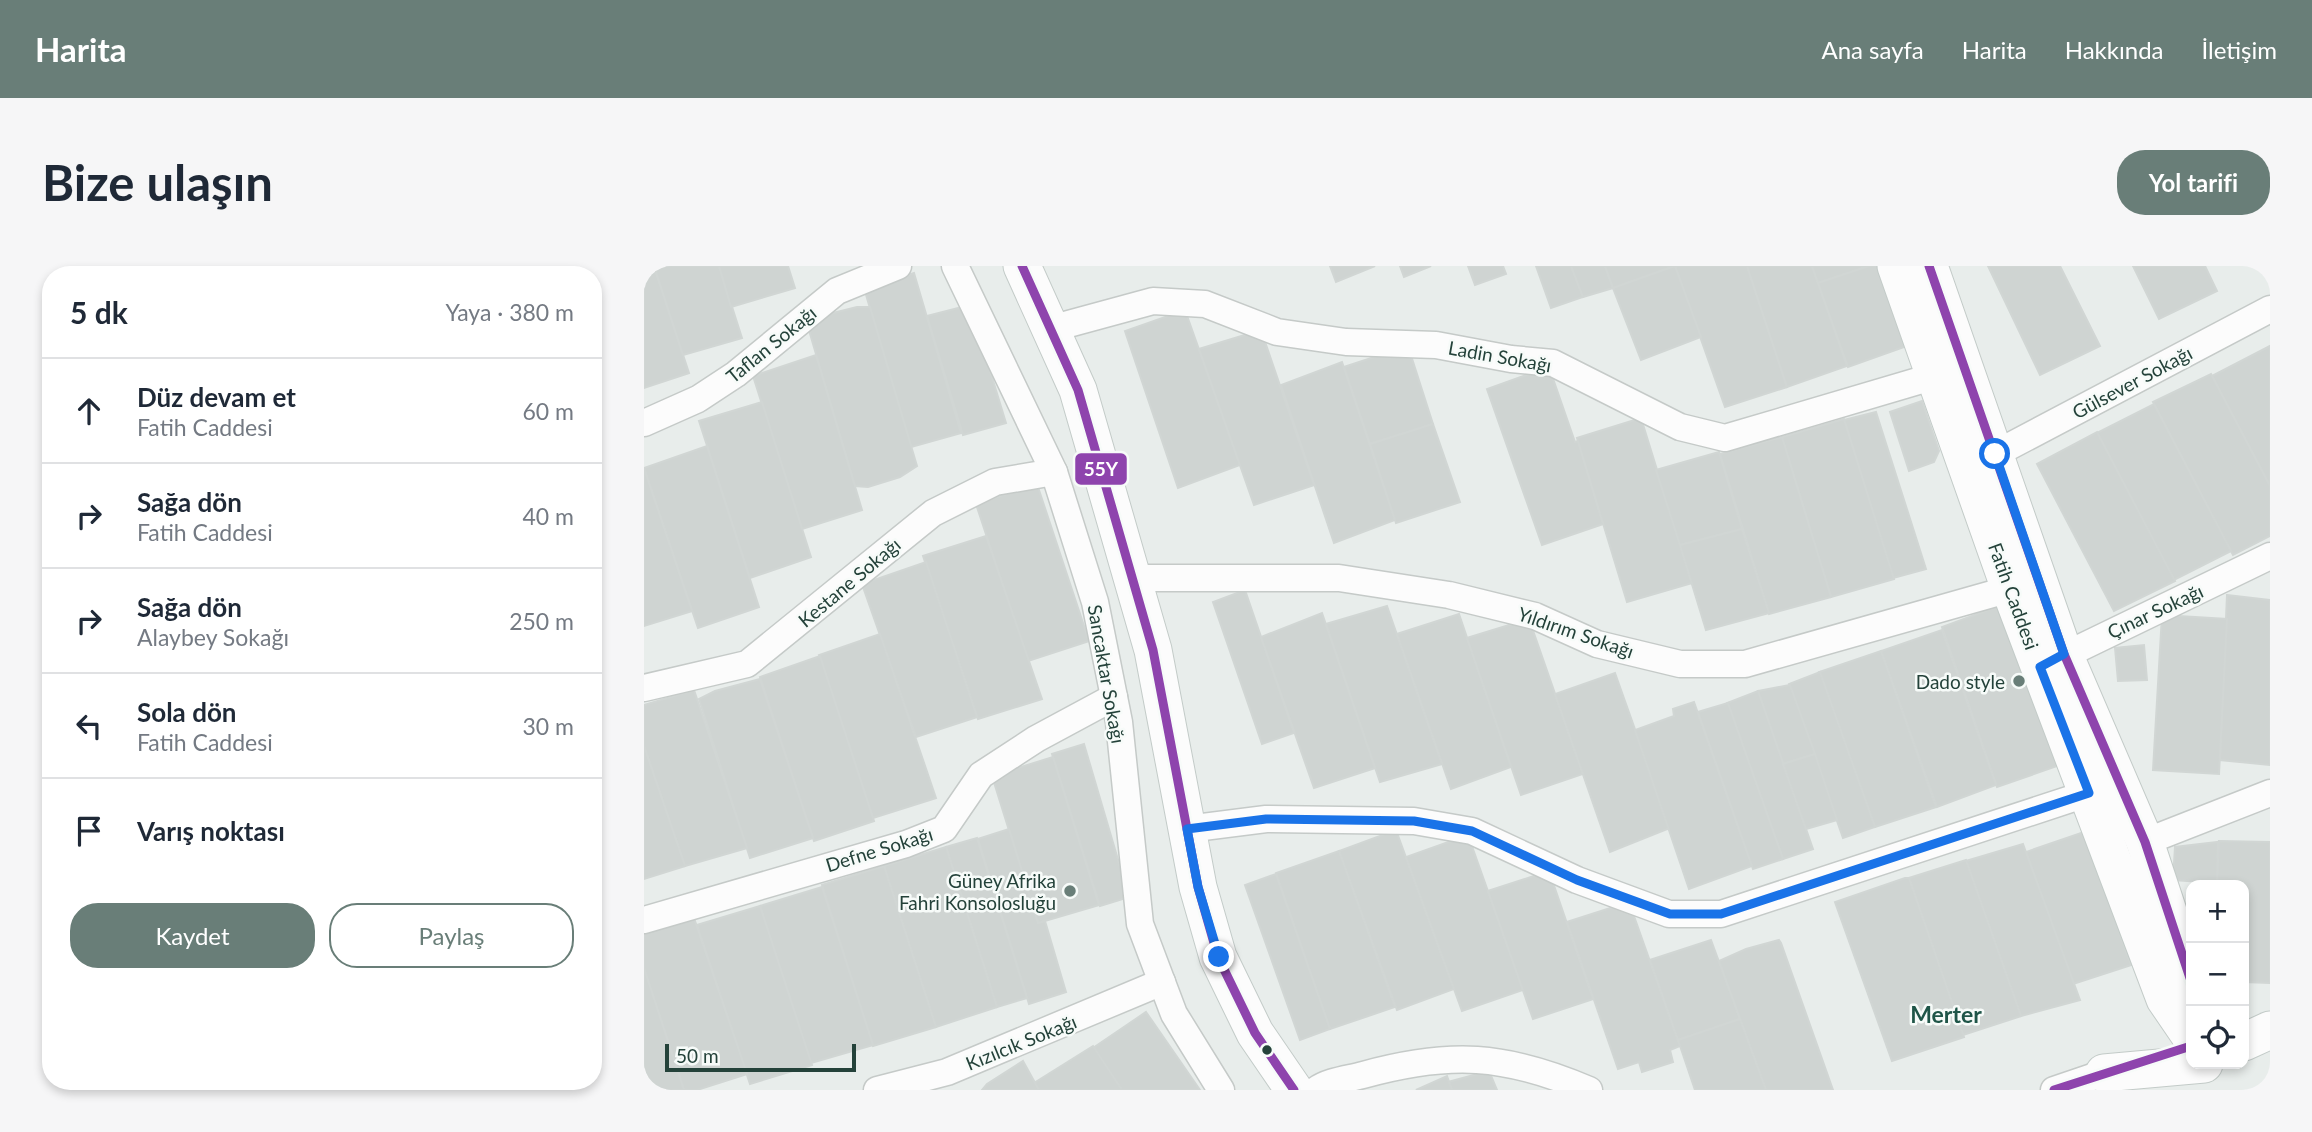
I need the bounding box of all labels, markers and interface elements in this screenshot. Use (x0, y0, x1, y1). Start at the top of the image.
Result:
text: Harita (35, 29, 126, 69)
text: Ana sayfa (1821, 35, 1924, 64)
text: Harita (1962, 35, 2027, 64)
text: Hakkında (2065, 35, 2164, 64)
text: İletişim (2202, 35, 2277, 64)
button: Yol tarifi (2117, 150, 2270, 215)
text: Bize ulaşın (42, 153, 273, 211)
text: 5 dk (70, 294, 128, 330)
text: Yaya · 380 m (445, 298, 574, 326)
street label: Taflan Sokağı (721, 301, 821, 387)
street label: Ladin Sokağı (1447, 336, 1553, 376)
street label: Gülsever Sokağı (2068, 341, 2196, 423)
text: Düz devam et (137, 381, 296, 413)
icon: ahead (70, 392, 108, 430)
text: 60 m (523, 397, 574, 425)
text: Fatih Caddesi (137, 413, 273, 441)
route start (1979, 438, 2010, 469)
line badge: 55Y (1074, 452, 1128, 486)
text: 55Y (1084, 457, 1119, 480)
text: Sağa dön (137, 486, 242, 518)
icon: right (70, 497, 108, 535)
text: 40 m (523, 502, 574, 530)
text: Fatih Caddesi (137, 518, 273, 546)
street label: Kestane Sokağı (793, 533, 905, 631)
street label: Fatih Caddesi (1984, 539, 2044, 653)
street label: Çınar Sokağı (2103, 579, 2207, 643)
text: Sağa dön (137, 591, 242, 623)
street label: Yıldırım Sokağı (1515, 601, 1637, 663)
icon: right (70, 602, 108, 640)
street label: Sancaktar Sokağı (1083, 603, 1131, 745)
text: 250 m (509, 607, 574, 635)
text: Alaybey Sokağı (137, 623, 289, 651)
place label: Dado style (1916, 670, 2005, 693)
marker: Dado style (2011, 673, 2027, 689)
text: Sola dön (137, 696, 237, 728)
icon: left (70, 707, 108, 745)
text: 30 m (523, 712, 574, 740)
text: Fatih Caddesi (137, 728, 273, 756)
icon: arrive (70, 812, 108, 850)
text: Varış noktası (137, 815, 285, 847)
street label: Defne Sokağı (823, 822, 935, 876)
place label: Güney Afrika Fahri Konsolosluğu (899, 869, 1056, 914)
map controls (2186, 880, 2249, 1069)
button: + (2186, 880, 2249, 943)
marker: Güney Afrika Fahri Konsolosluğu (1062, 883, 1078, 899)
button: Kaydet (70, 903, 315, 968)
button: Paylaş (329, 903, 574, 968)
route end (1203, 941, 1234, 972)
button: − (2186, 943, 2249, 1006)
district label: Merter (1910, 1000, 1982, 1028)
button: locate (2186, 1006, 2249, 1069)
street label: Kızılcık Sokağı (962, 1009, 1080, 1075)
scale bar (665, 1041, 856, 1073)
unlabelled marker (1260, 1043, 1274, 1057)
text: 50 m (676, 1044, 719, 1067)

